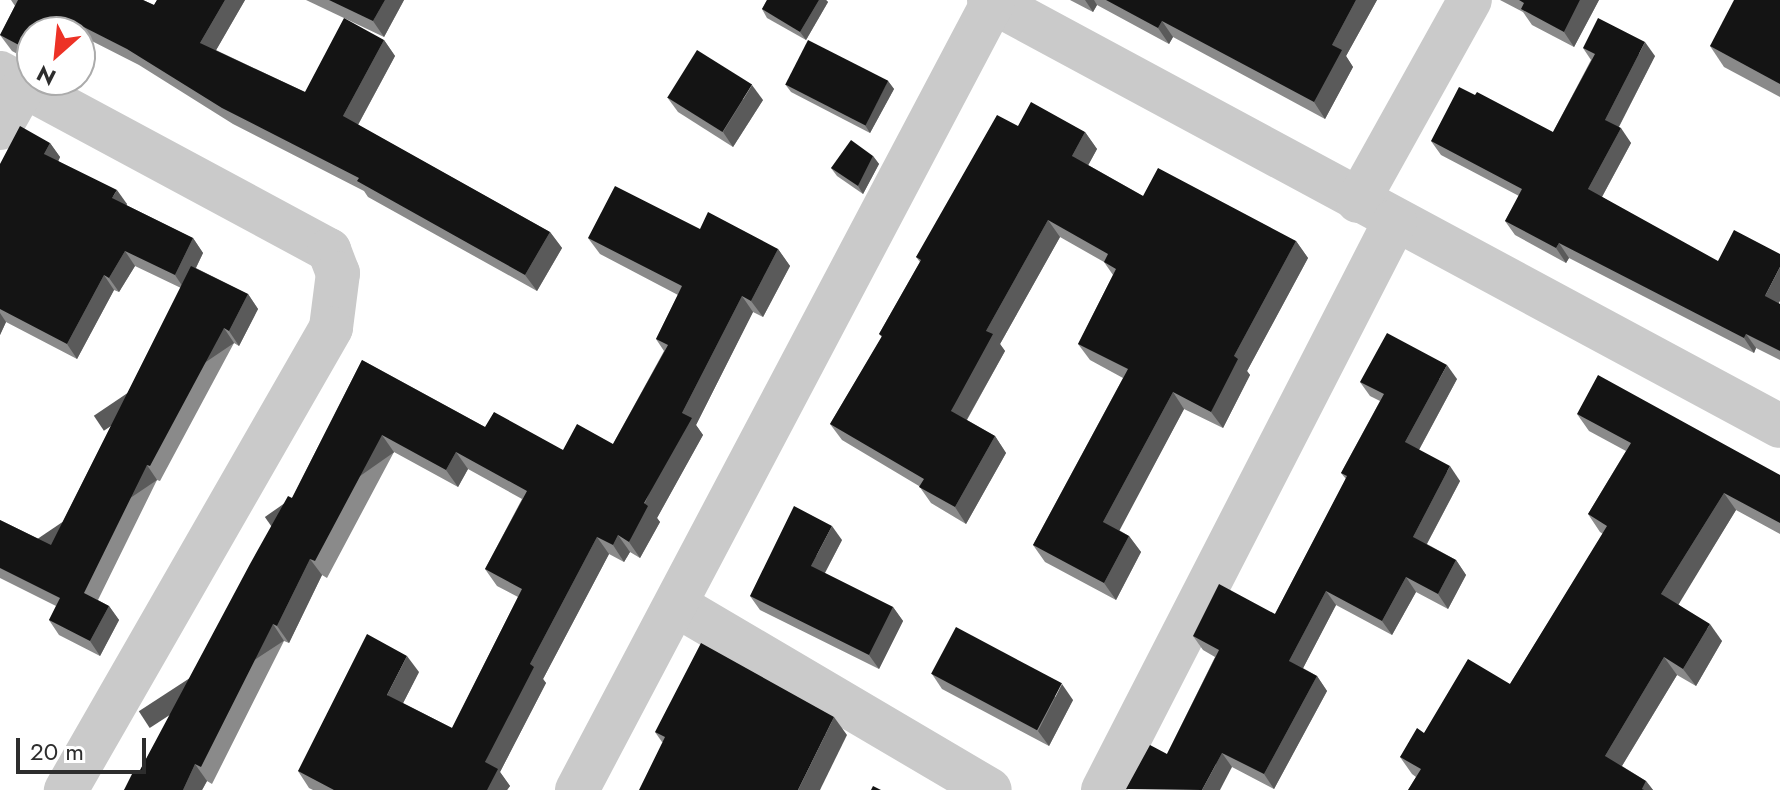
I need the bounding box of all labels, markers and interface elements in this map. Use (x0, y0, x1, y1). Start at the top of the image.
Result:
north arrow (16, 16, 96, 96)
text: N (31, 57, 61, 94)
scale bar (20, 722, 150, 772)
text: 20 m (30, 734, 84, 769)

